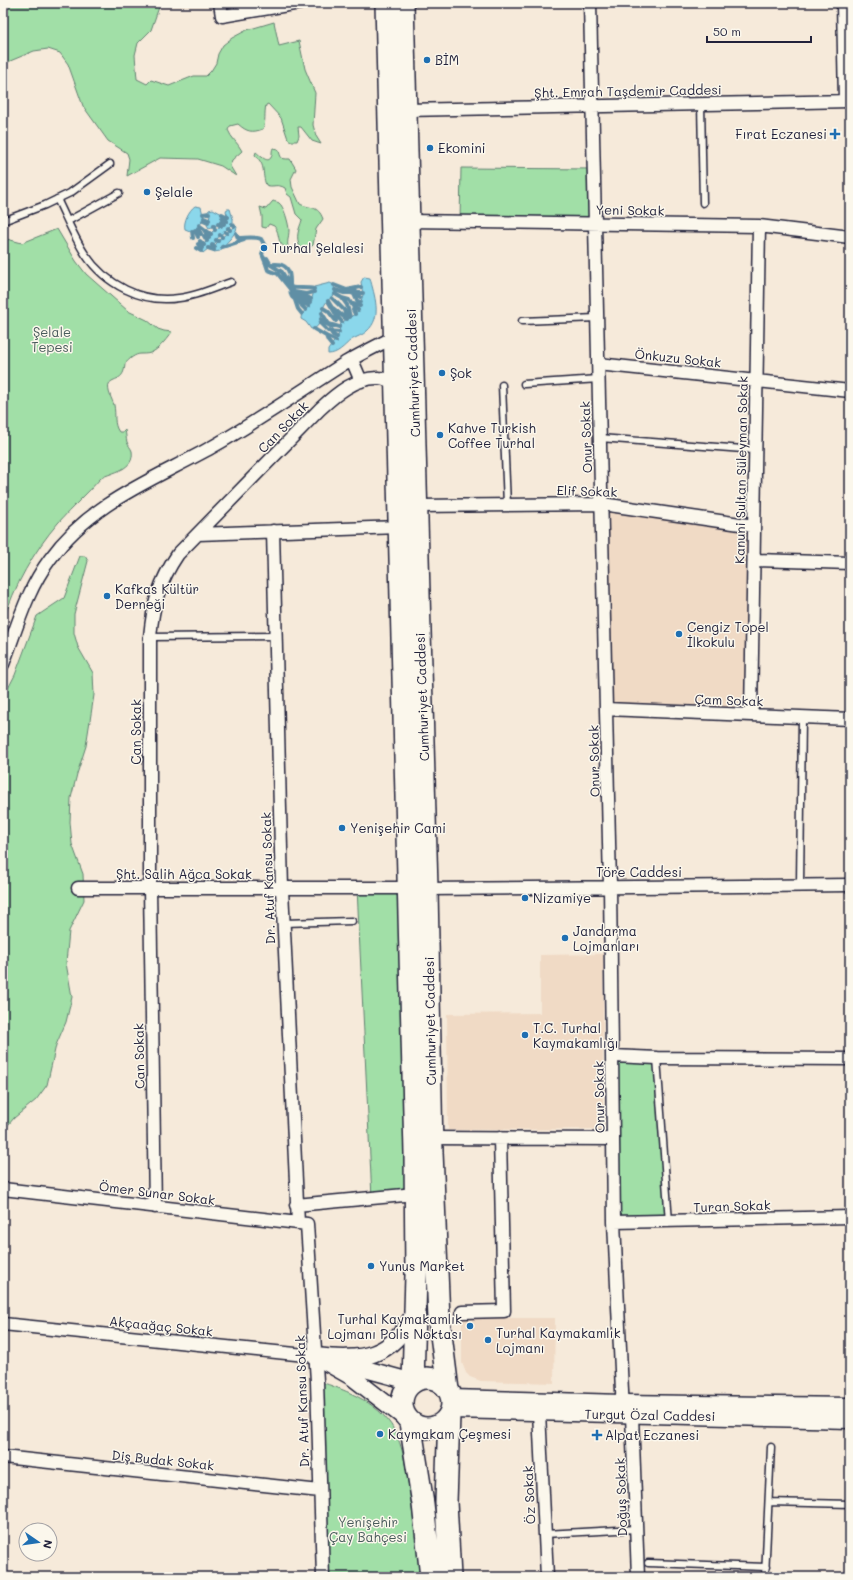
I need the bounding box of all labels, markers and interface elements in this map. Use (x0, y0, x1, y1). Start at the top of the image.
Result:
scale bar (707, 18, 811, 44)
text: 50 m (713, 23, 741, 39)
place label: BİM (435, 51, 459, 68)
marker: BİM (422, 55, 432, 65)
street label: Şht. Emrah Taşdemir Caddesi (534, 80, 722, 101)
place label: Fırat Eczanesi (735, 125, 827, 142)
marker: Fırat Eczanesi (830, 129, 840, 139)
place label: Ekomini (438, 139, 486, 156)
marker: Ekomini (425, 143, 435, 153)
place label: Şelale (155, 183, 193, 200)
marker: Şelale (142, 187, 152, 197)
street label: Yeni Sokak (595, 200, 665, 219)
place label: Turhal Şelalesi (272, 239, 364, 256)
marker: Turhal Şelalesi (259, 243, 269, 253)
street label: Cumhuriyet Caddesi (402, 308, 423, 438)
park label: Şelale Tepesi (31, 323, 73, 355)
street label: Önkuzu Sokak (634, 345, 722, 371)
place label: Şok (450, 364, 472, 381)
marker: Şok (437, 368, 447, 378)
street label: Kanuni Sultan Süleyman Sokak (730, 376, 751, 564)
street label: Can Sokak (254, 397, 312, 456)
street label: Onur Sokak (576, 401, 595, 473)
place label: Kahve Turkish Coffee Turhal (448, 419, 536, 451)
marker: Kahve Turkish Coffee Turhal (435, 430, 445, 440)
street label: Elif Sokak (556, 481, 618, 500)
place label: Kafkas Kültür Derneği (115, 580, 199, 612)
marker: Kafkas Kültür Derneği (102, 591, 112, 601)
place label: Cengiz Topel İlkokulu (687, 618, 769, 650)
marker: Cengiz Topel İlkokulu (674, 629, 684, 639)
street label: Cumhuriyet Caddesi (411, 632, 432, 762)
street label: Çam Sokak (694, 690, 764, 709)
street label: Can Sokak (127, 699, 144, 765)
street label: Onur Sokak (584, 725, 603, 797)
street label: Dr. Atuf Kansu Sokak (257, 812, 278, 944)
place label: Yenişehir Cami (350, 819, 446, 836)
marker: Yenişehir Cami (337, 823, 347, 833)
street label: Töre Caddesi (596, 863, 682, 880)
street label: Şht. Salih Ağca Sokak (116, 865, 252, 882)
place label: Nizamiye (533, 889, 591, 906)
marker: Nizamiye (520, 893, 530, 903)
place label: Jandarma Lojmanları (573, 922, 640, 954)
marker: Jandarma Lojmanları (560, 933, 570, 943)
street label: Cumhuriyet Caddesi (420, 957, 439, 1085)
place label: T.C. Turhal Kaymakamlığı (533, 1019, 619, 1051)
street label: Can Sokak (129, 1023, 148, 1089)
marker: T.C. Turhal Kaymakamlığı (520, 1030, 530, 1040)
street label: Onur Sokak (589, 1061, 608, 1133)
street label: Ömer Sunar Sokak (98, 1177, 216, 1208)
street label: Turan Sokak (693, 1196, 771, 1215)
place label: Yunus Market (379, 1257, 465, 1274)
marker: Yunus Market (366, 1261, 376, 1271)
place label: Turhal Kaymakamlık Lojmanı Polis Noktası (327, 1310, 462, 1342)
street label: Akçaağaç Sokak (108, 1312, 214, 1339)
marker: Turhal Kaymakamlık Lojmanı Polis Noktası (465, 1321, 475, 1331)
place label: Turhal Kaymakamlık Lojmanı (496, 1324, 621, 1356)
street label: Dr. Atuf Kansu Sokak (291, 1335, 312, 1467)
marker: Turhal Kaymakamlık Lojmanı (483, 1335, 493, 1345)
street label: Turgut Özal Caddesi (585, 1405, 715, 1424)
place label: Kaymakam Çeşmesi (388, 1425, 511, 1442)
place label: Alpat Eczanesi (605, 1426, 699, 1443)
marker: Kaymakam Çeşmesi (375, 1429, 385, 1439)
marker: Alpat Eczanesi (592, 1430, 602, 1440)
street label: Diş Budak Sokak (111, 1446, 215, 1473)
street label: Doğuş Sokak (611, 1457, 630, 1537)
street label: Öz Sokak (518, 1465, 539, 1525)
park label: Yenişehir Çay Bahçesi (329, 1513, 407, 1545)
north arrow (18, 1522, 58, 1562)
text: N (40, 1539, 56, 1550)

